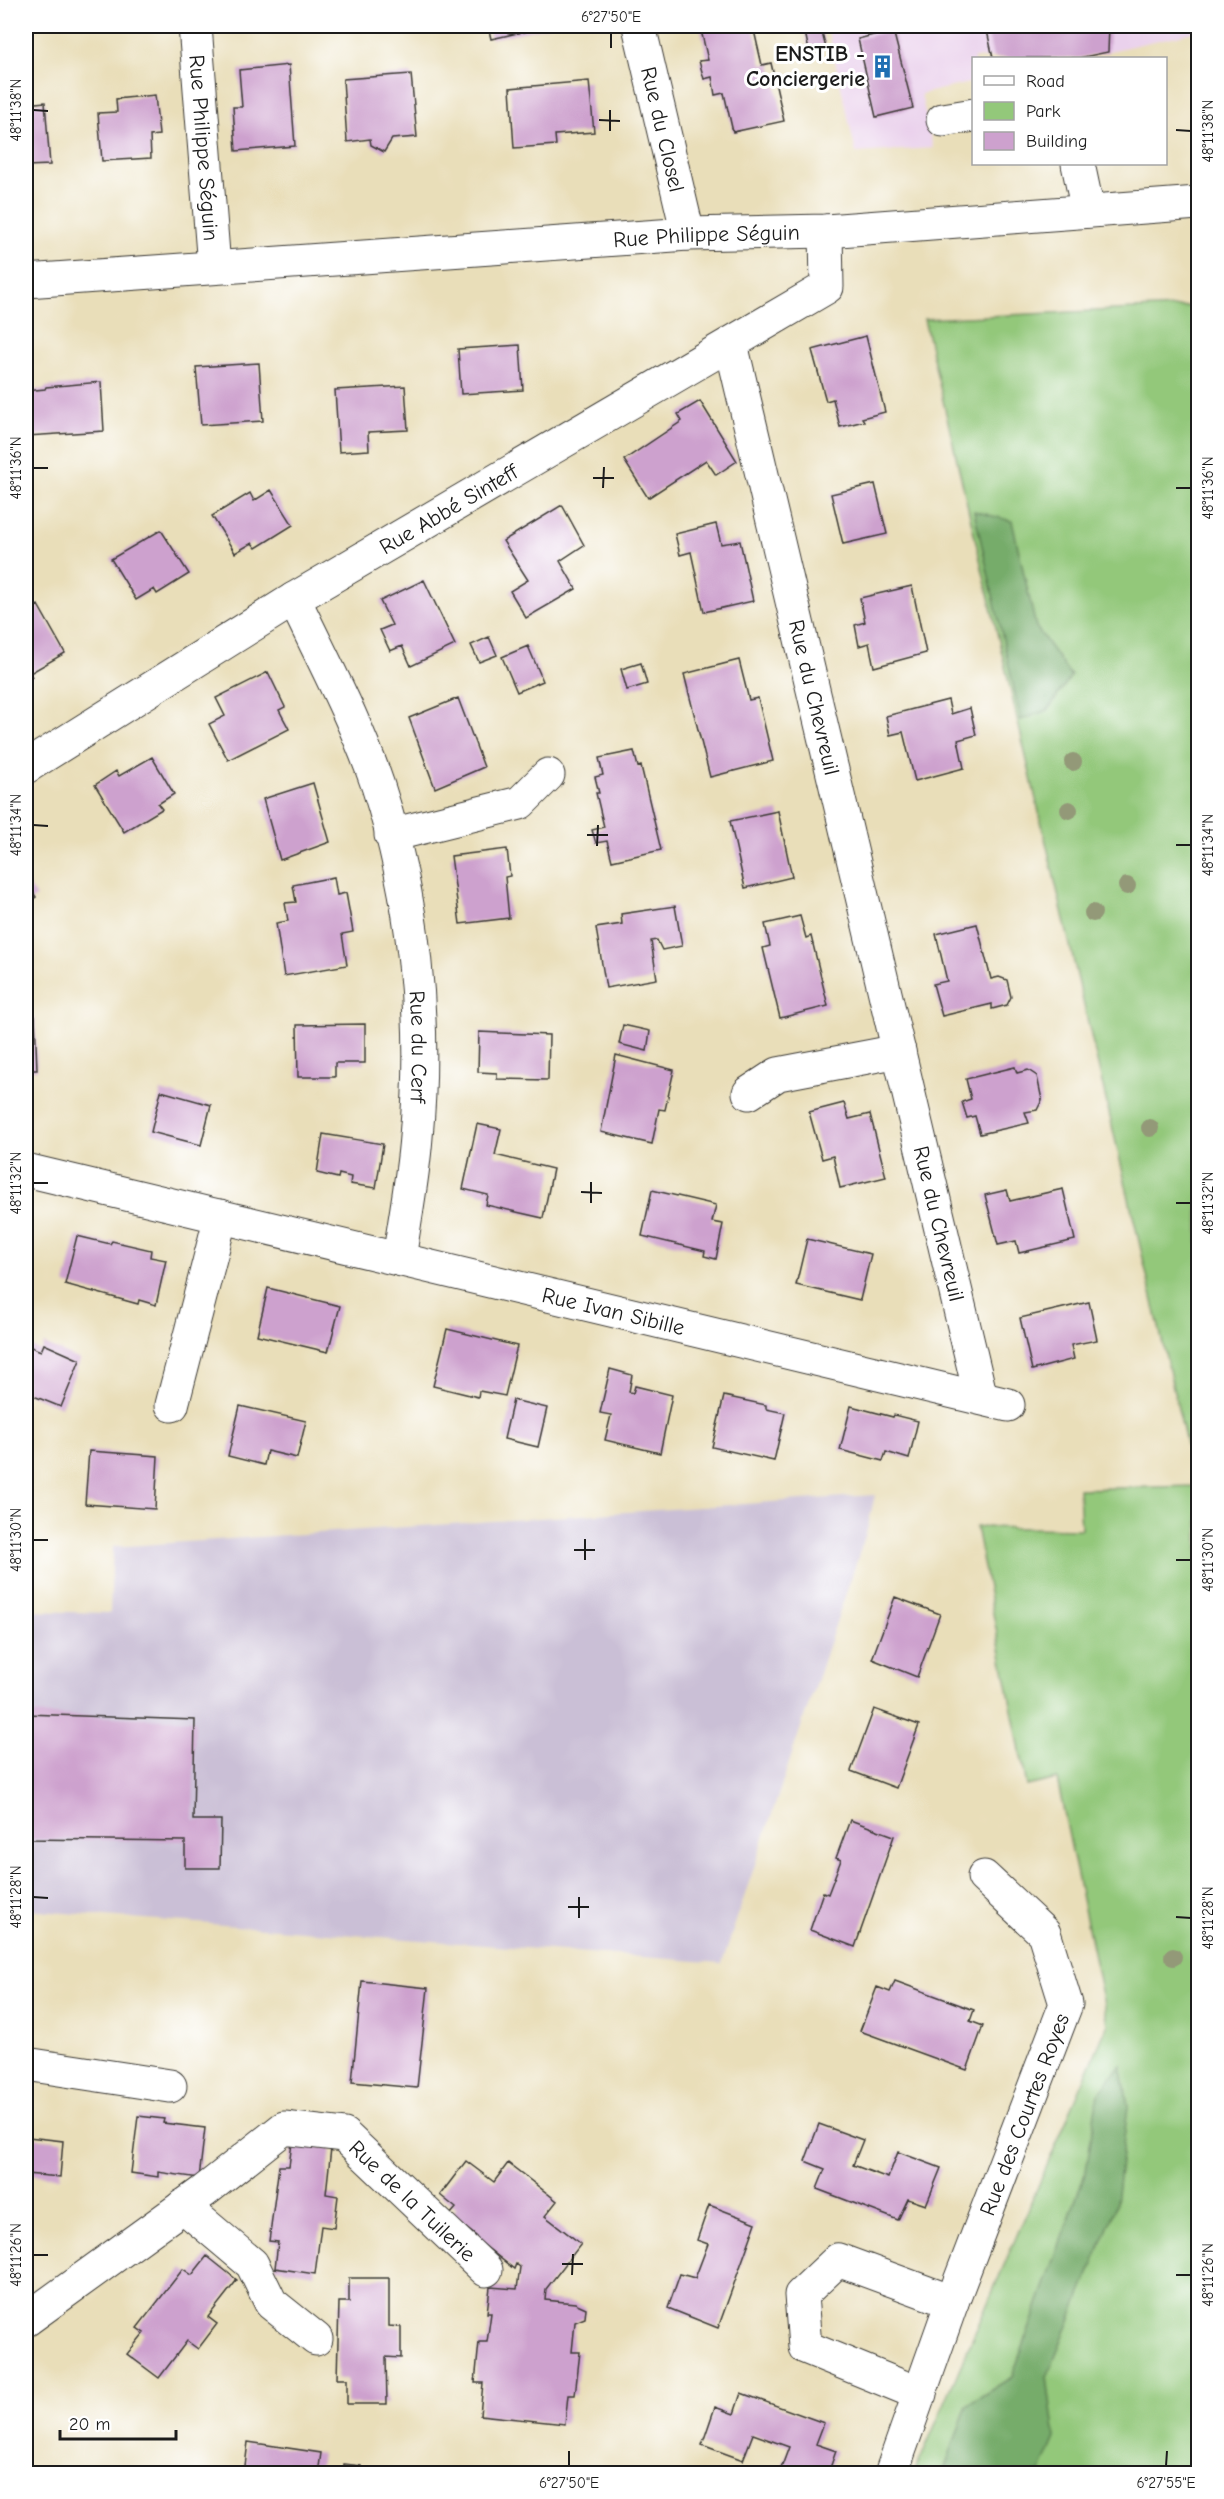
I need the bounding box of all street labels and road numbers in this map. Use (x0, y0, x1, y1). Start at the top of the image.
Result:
street label: Rue Philippe Séguin (183, 54, 224, 242)
street label: Rue du Closel (635, 64, 690, 195)
street label: Rue Philippe Séguin (612, 220, 800, 253)
street label: Rue Abbé Sinteff (375, 458, 524, 560)
street label: Rue du Chevreuil (783, 617, 845, 778)
street label: Rue du Cerf (403, 990, 432, 1105)
street label: Rue du Chevreuil (908, 1143, 970, 1304)
street label: Rue Ivan Sibille (539, 1282, 687, 1341)
street label: Rue des Courtes Royes (974, 2010, 1075, 2219)
street label: Rue de la Tuilerie (343, 2135, 481, 2267)

